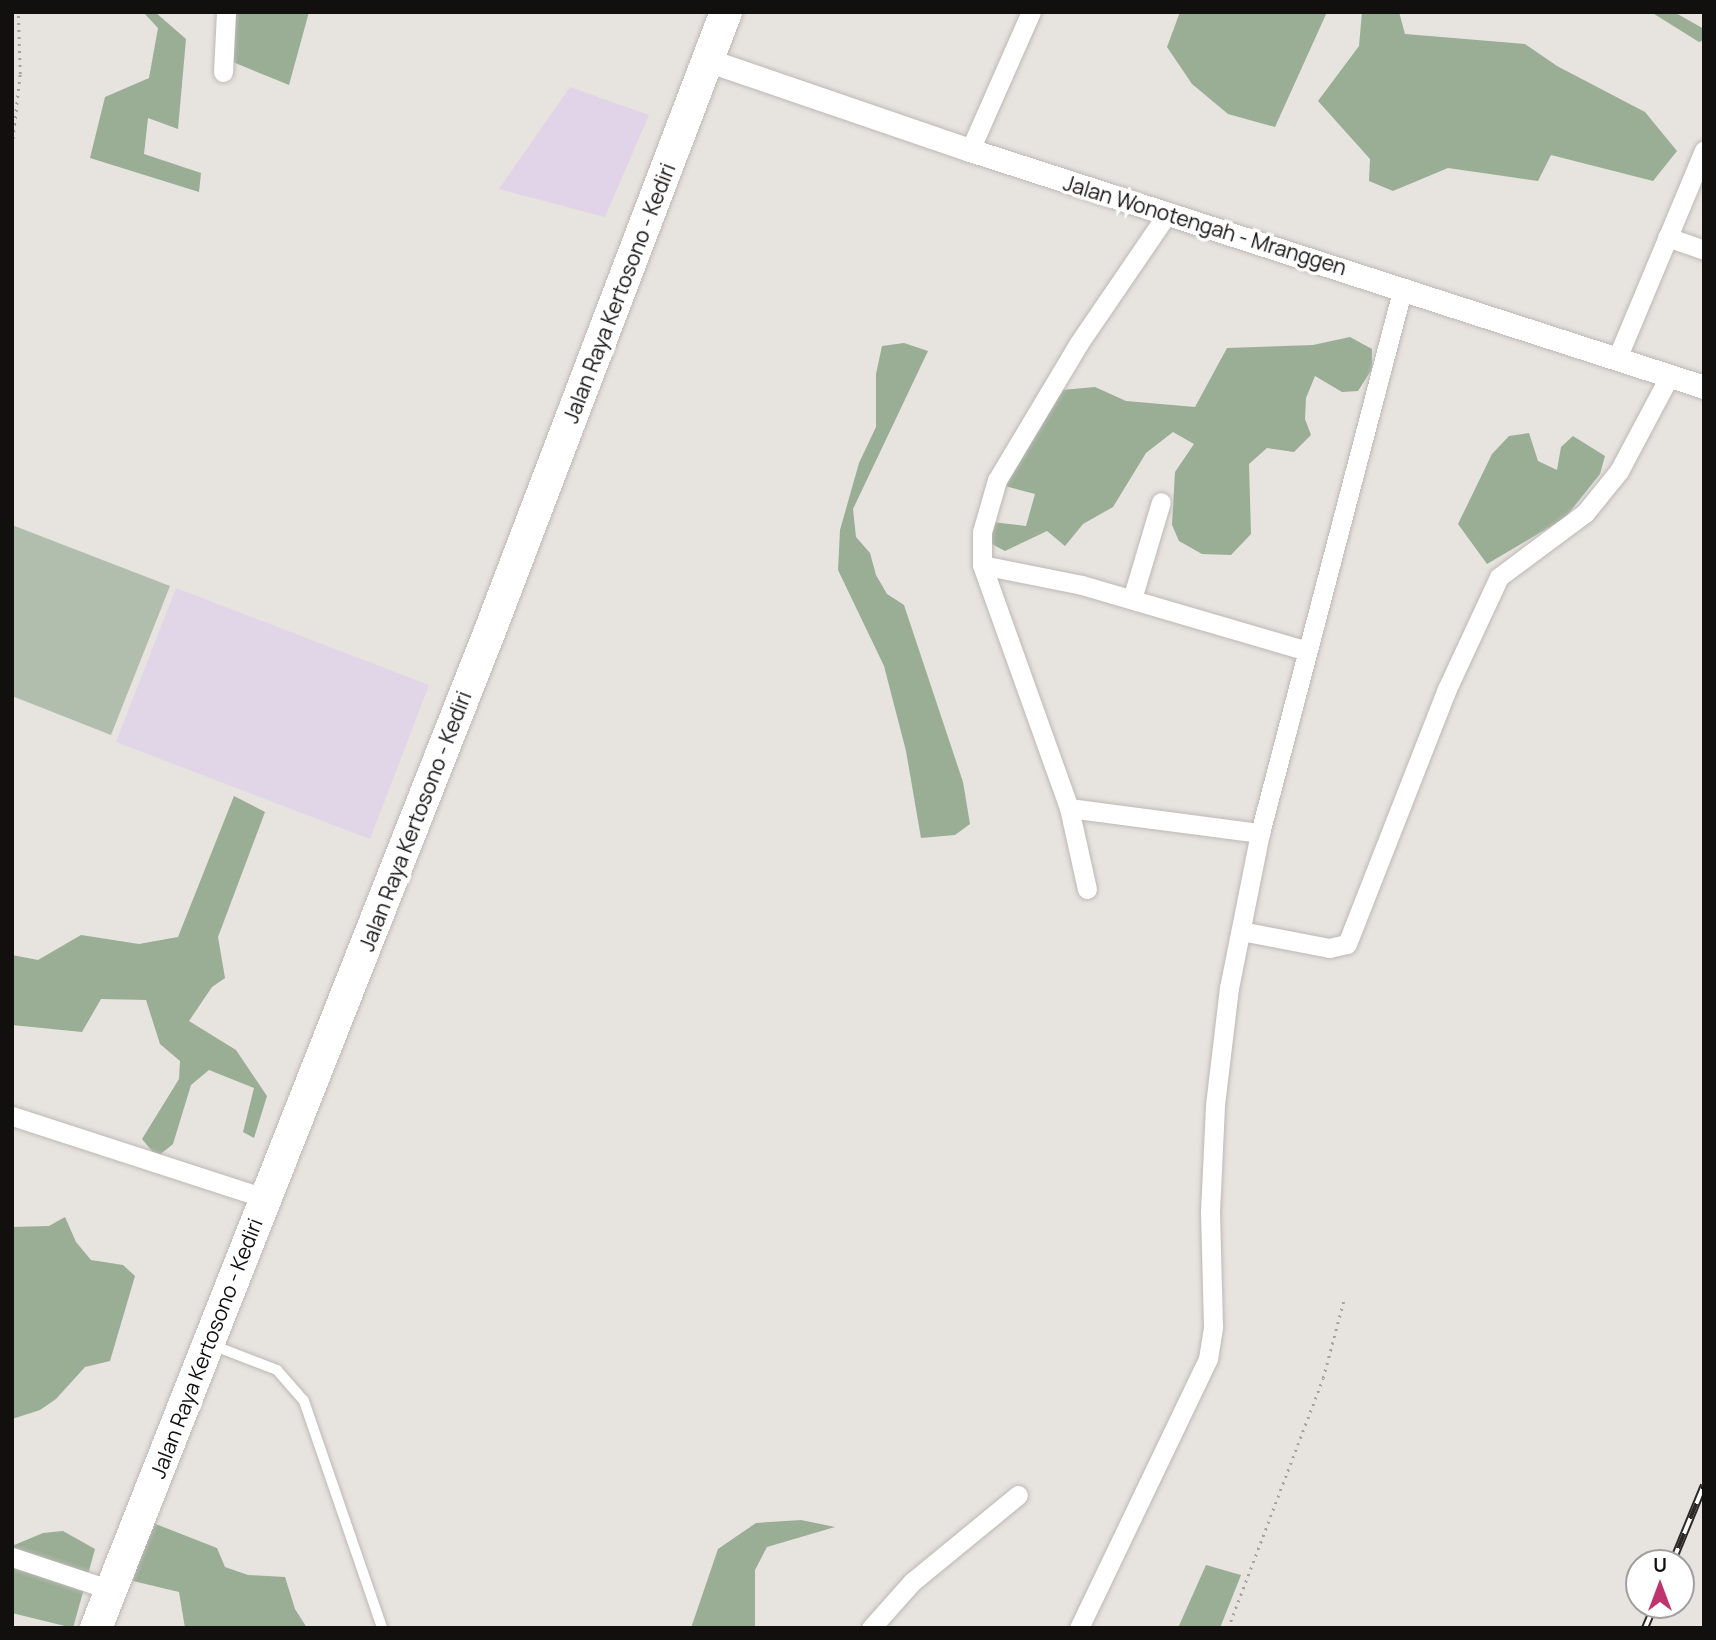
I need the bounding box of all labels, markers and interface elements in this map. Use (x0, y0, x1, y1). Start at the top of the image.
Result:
street label: Jalan Raya Kertosono - Kediri (558, 159, 680, 427)
street label: Jalan Wonotengah - Mranggen (1060, 170, 1350, 280)
street label: Jalan Raya Kertosono - Kediri (354, 687, 476, 955)
street label: Jalan Raya Kertosono - Kediri (145, 1214, 267, 1482)
north arrow (1625, 1549, 1695, 1619)
text: U (1653, 1552, 1667, 1578)

